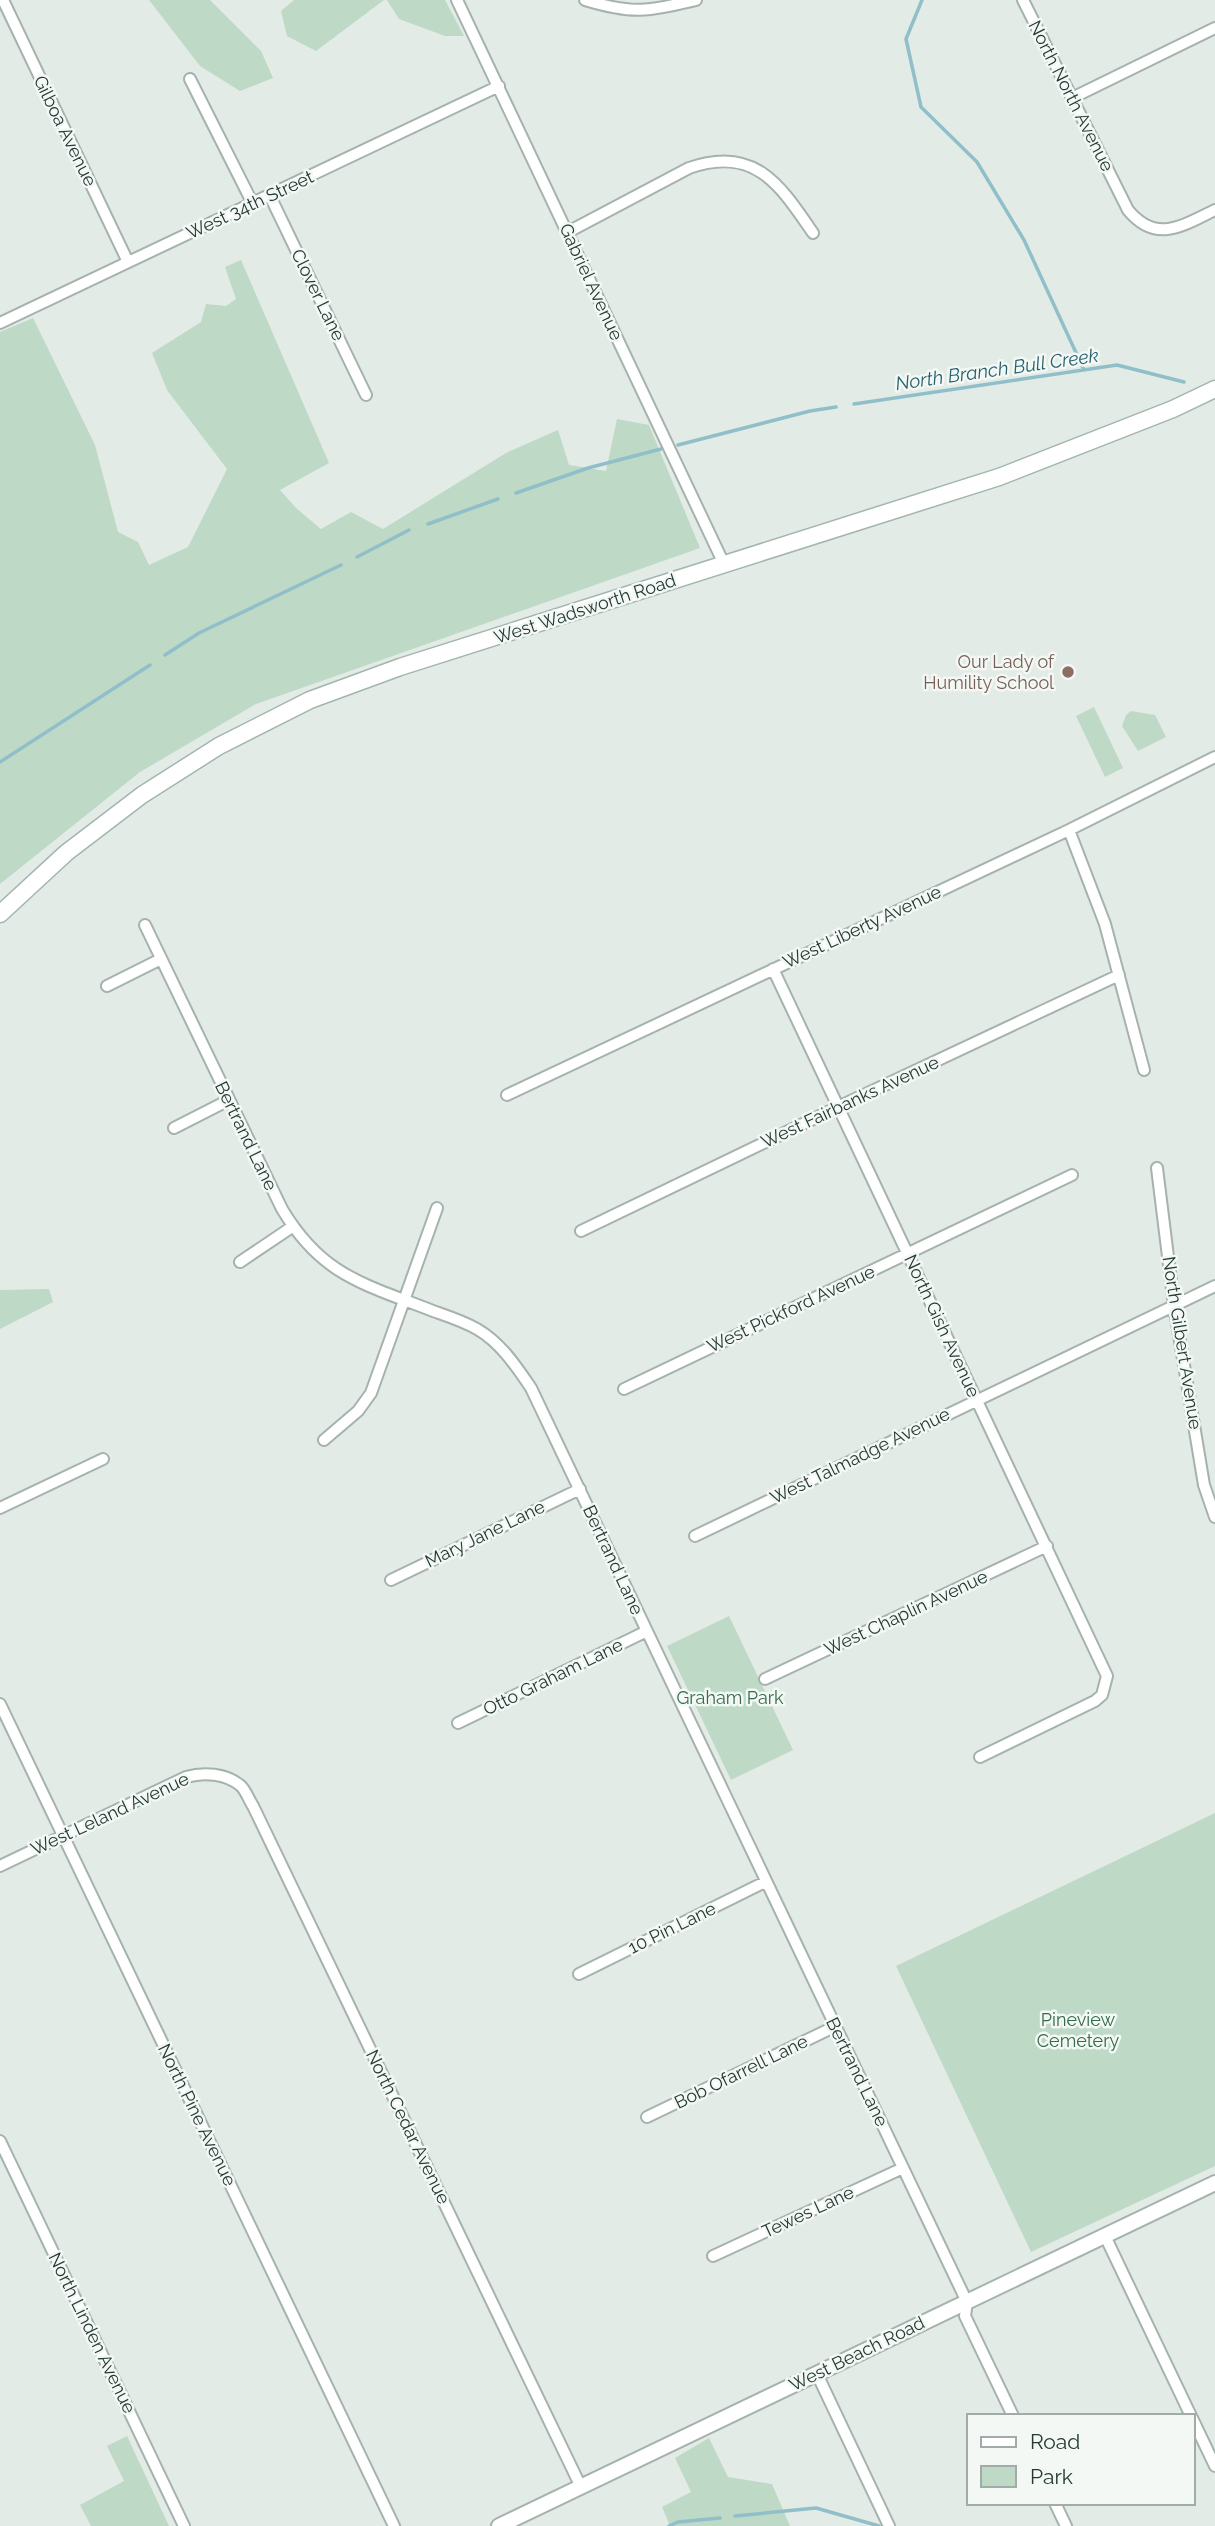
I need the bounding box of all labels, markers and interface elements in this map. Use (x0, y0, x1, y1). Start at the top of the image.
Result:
street label: North North Avenue (1024, 17, 1119, 175)
street label: Gilboa Avenue (30, 72, 101, 190)
street label: West 34th Street (183, 166, 317, 243)
street label: Gabriel Avenue (555, 220, 628, 344)
street label: Clover Lane (287, 246, 350, 344)
water label: North Branch Bull Creek (894, 344, 1100, 394)
street label: West Wadsworth Road (491, 569, 678, 648)
place label: Our Lady of Humility School (923, 651, 1055, 693)
marker: Our Lady of Humility School (1060, 664, 1076, 680)
street label: West Liberty Avenue (779, 880, 945, 972)
street label: West Fairbanks Avenue (758, 1051, 942, 1152)
street label: Bertrand Lane (211, 1078, 282, 1194)
street label: North Gish Avenue (900, 1251, 985, 1401)
street label: North Gilbert Avenue (1158, 1255, 1207, 1431)
street label: West Pickford Avenue (703, 1260, 878, 1357)
street label: West Talmadge Avenue (767, 1403, 953, 1508)
street label: Mary Jane Lane (422, 1495, 548, 1572)
street label: Bertrand Lane (579, 1502, 648, 1618)
street label: West Chaplin Avenue (821, 1565, 991, 1660)
street label: Otto Graham Lane (480, 1633, 626, 1719)
park label: Graham Park (676, 1687, 784, 1708)
street label: West Leland Avenue (27, 1768, 193, 1859)
street label: 10 Pin Lane (625, 1897, 719, 1958)
park label: Pineview Cemetery (1037, 2009, 1119, 2051)
street label: Bertrand Lane (822, 2014, 893, 2130)
street label: Bob Ofarrell Lane (671, 2030, 811, 2113)
street label: North Pine Avenue (154, 2040, 241, 2190)
street label: North Cedar Avenue (362, 2046, 455, 2208)
street label: Tewes Lane (759, 2181, 857, 2242)
street label: North Linden Avenue (44, 2249, 141, 2417)
street label: West Beach Road (786, 2312, 928, 2395)
legend (967, 2414, 1194, 2505)
text: Road (1030, 2429, 1080, 2454)
text: Park (1030, 2464, 1073, 2489)

